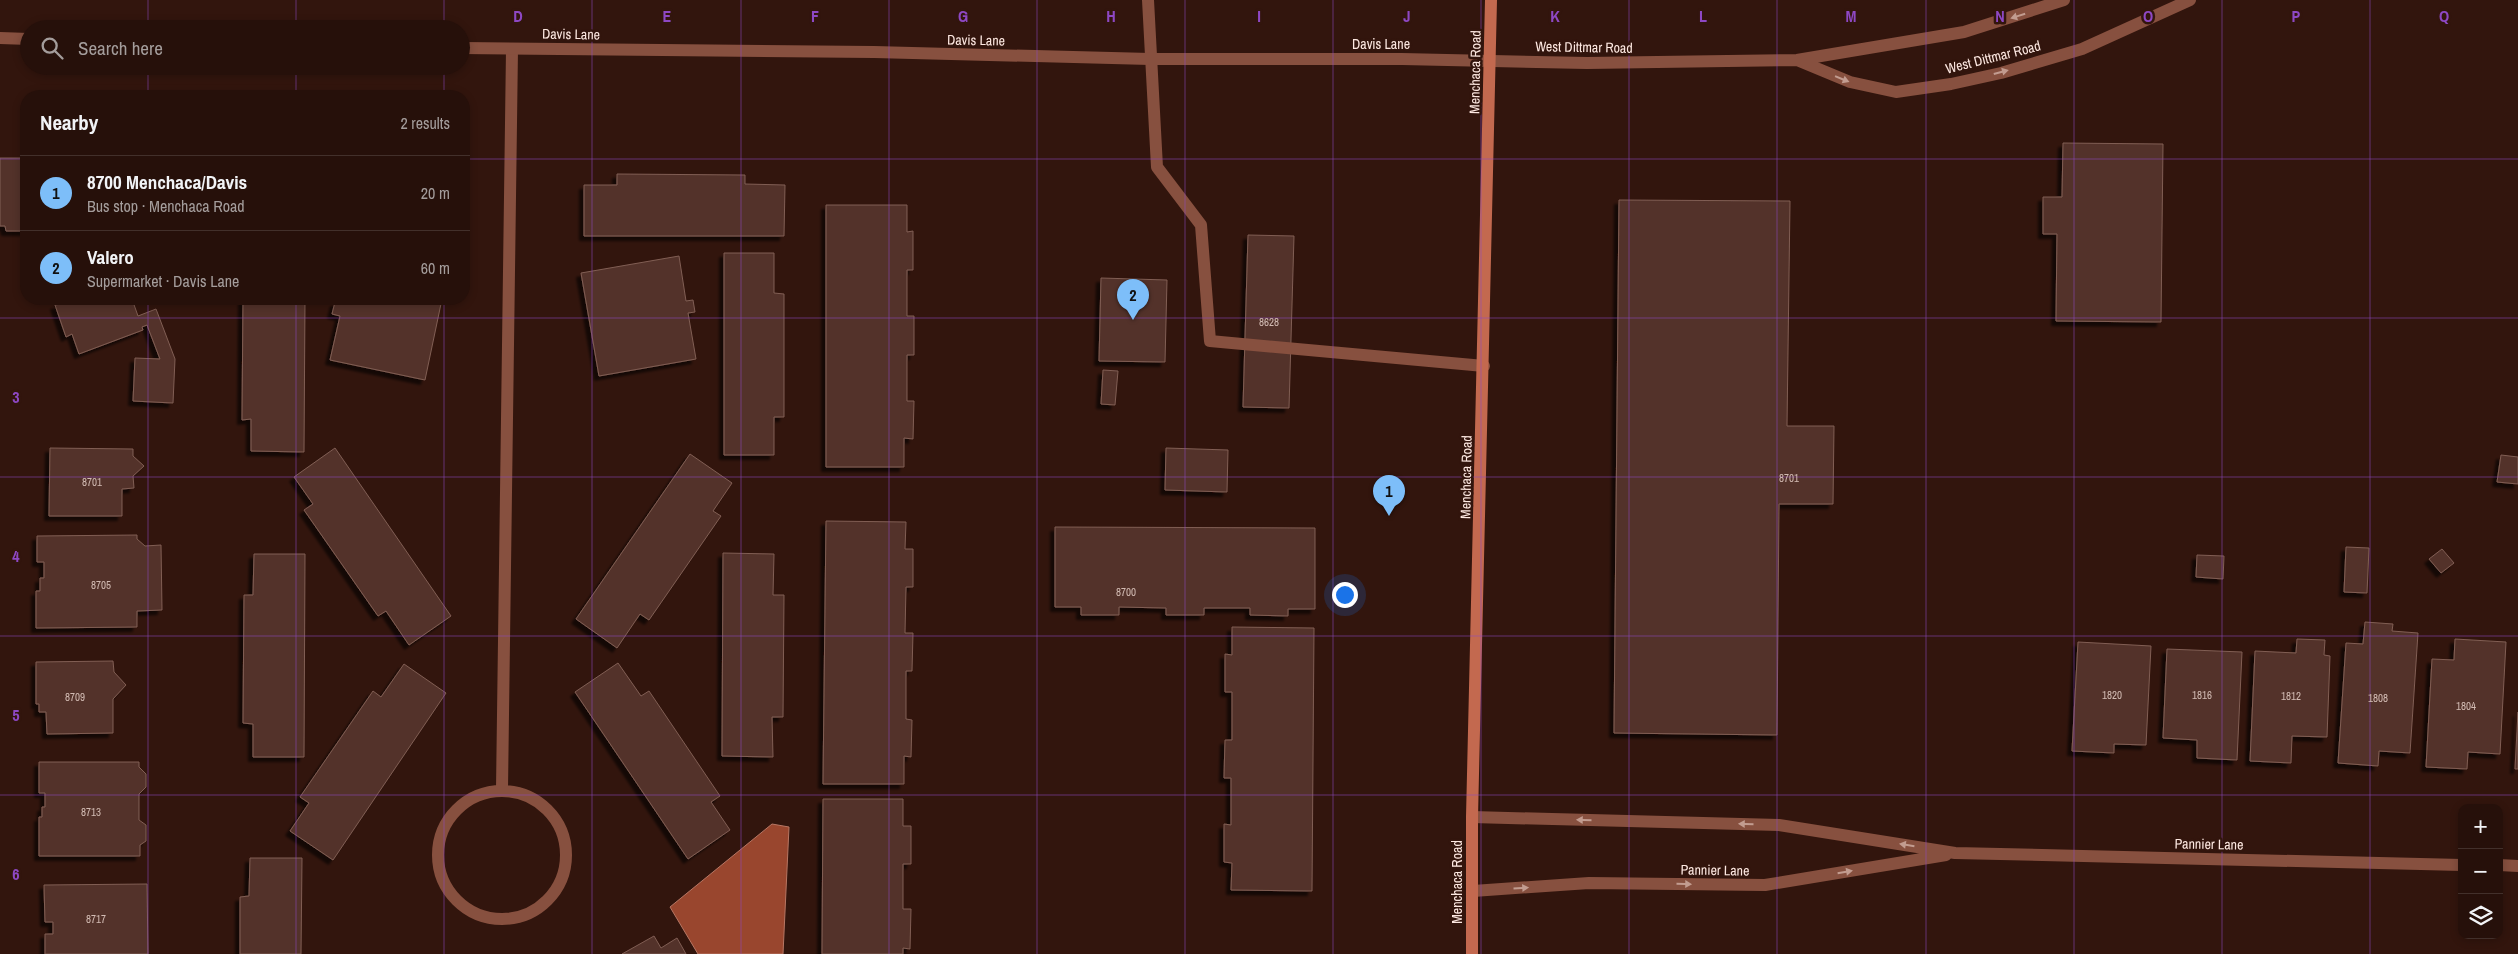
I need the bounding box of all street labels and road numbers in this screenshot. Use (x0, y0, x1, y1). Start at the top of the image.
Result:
street label: Davis Lane (542, 24, 600, 44)
street label: Davis Lane (947, 30, 1005, 50)
street label: Menchaca Road (1465, 30, 1485, 114)
street label: Davis Lane (1352, 35, 1410, 53)
street label: West Dittmar Road (1944, 36, 2042, 78)
street label: West Dittmar Road (1535, 37, 1633, 57)
street label: Menchaca Road (1456, 435, 1476, 519)
street label: Pannier Lane (2174, 834, 2244, 854)
street label: Menchaca Road (1448, 840, 1466, 924)
street label: Pannier Lane (1680, 860, 1750, 880)

